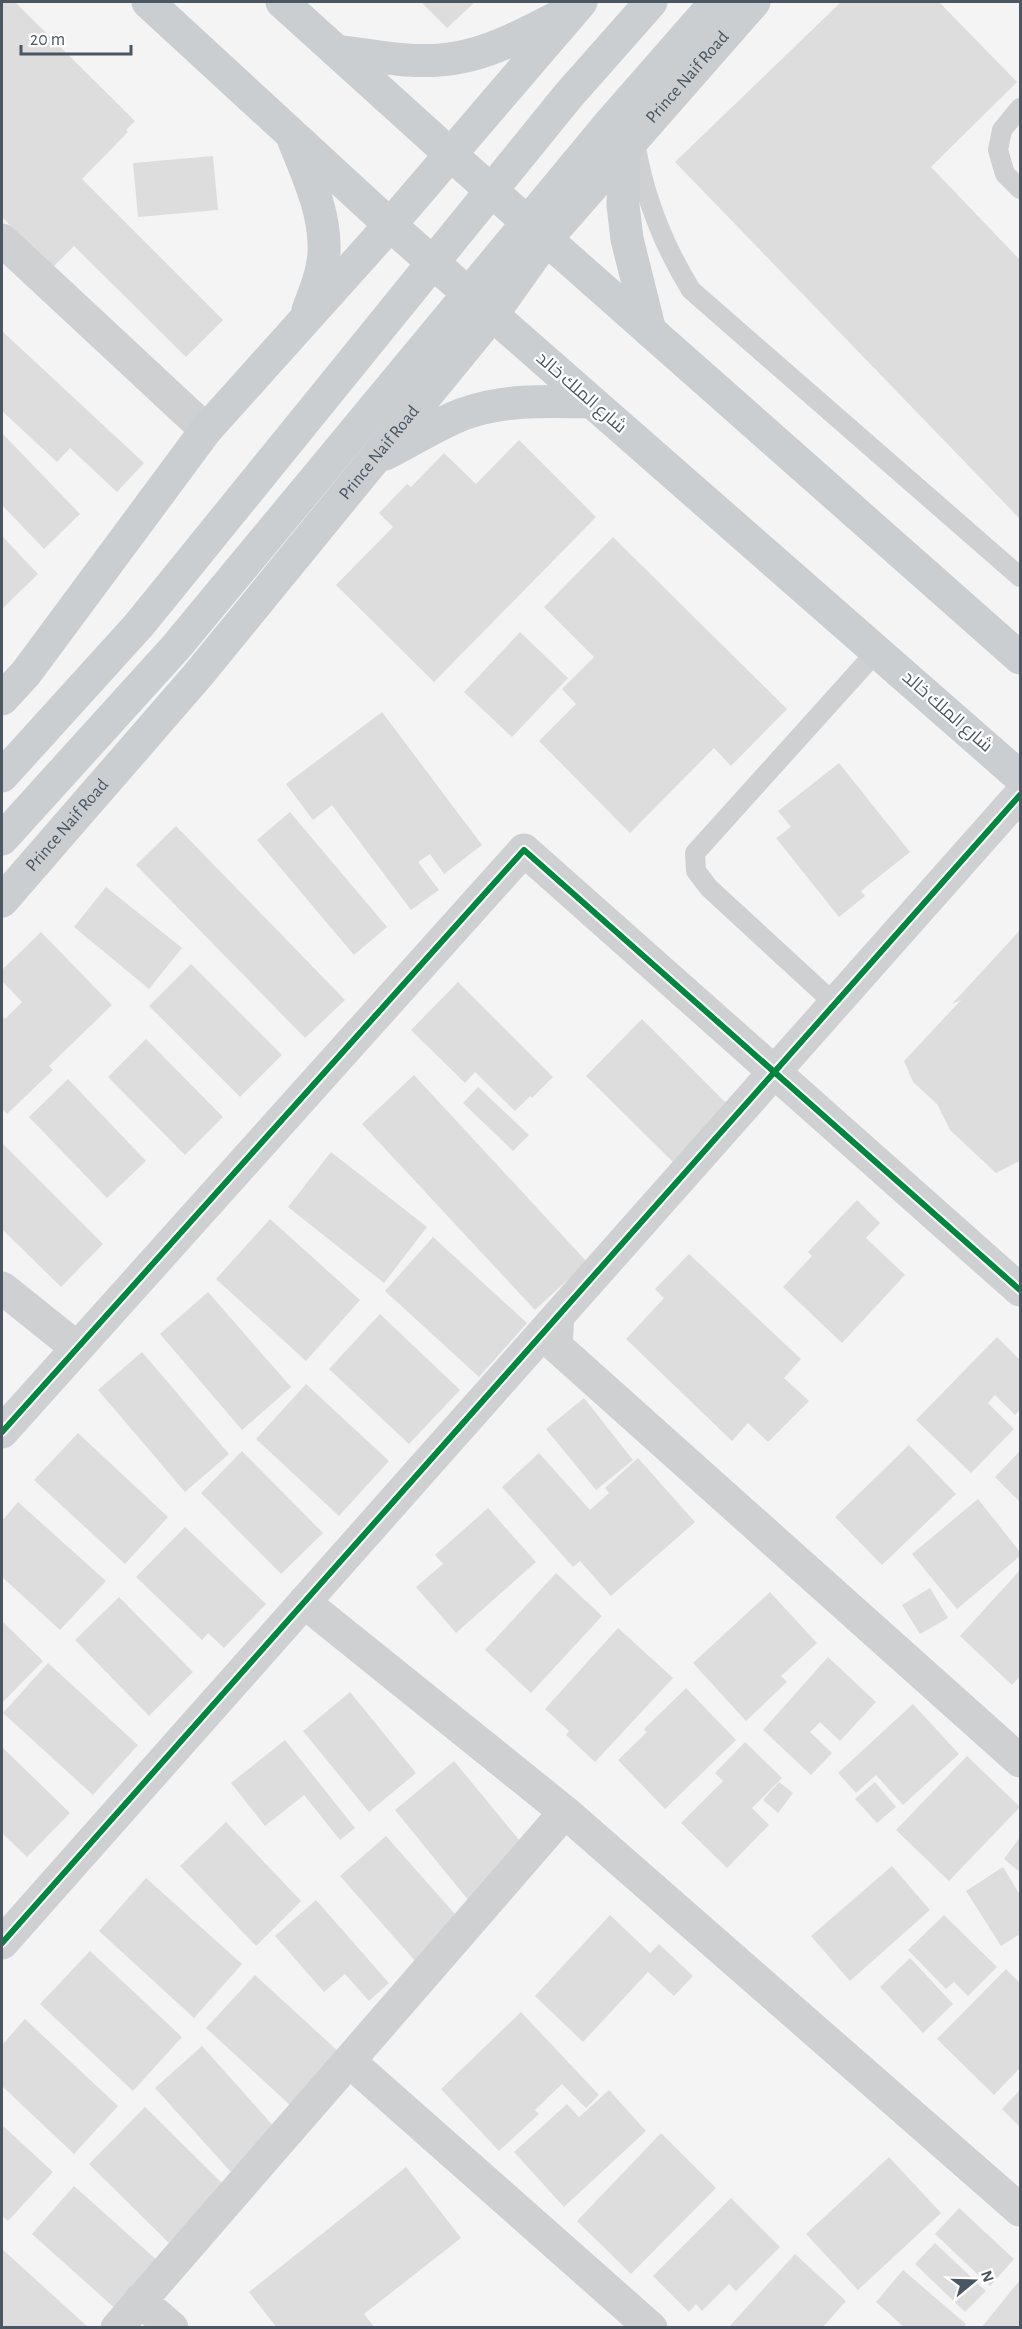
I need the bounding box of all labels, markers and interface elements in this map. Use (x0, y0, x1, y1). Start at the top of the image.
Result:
scale bar (21, 18, 130, 56)
street label: Prince Naif Road (643, 28, 733, 127)
text: 20 m (30, 31, 65, 49)
street label: شارع الملك خالد (531, 348, 630, 438)
street label: Prince Naif Road (336, 402, 423, 503)
street label: شارع الملك خالد (897, 667, 996, 757)
street label: Prince Naif Road (23, 776, 112, 875)
north arrow (944, 2251, 1004, 2311)
text: N (978, 2269, 997, 2284)

